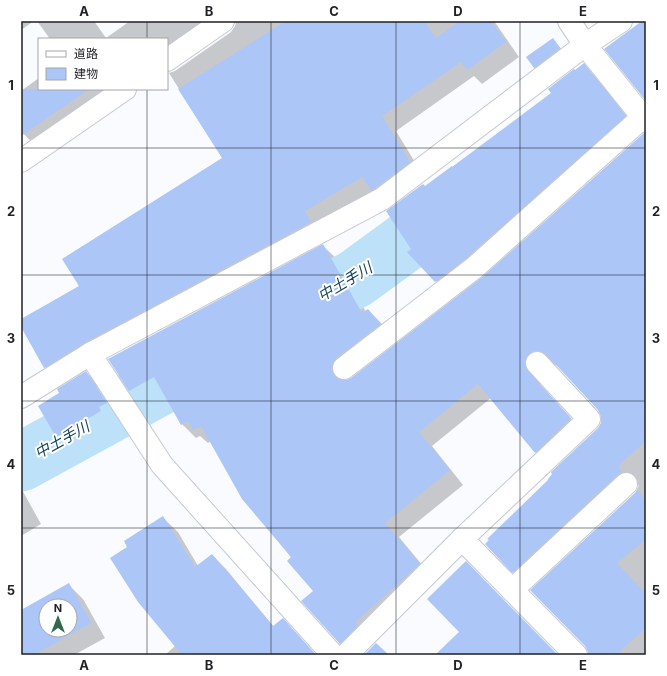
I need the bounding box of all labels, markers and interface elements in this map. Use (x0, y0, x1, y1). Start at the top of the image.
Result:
text: A (79, 3, 89, 19)
text: B (205, 3, 214, 19)
text: C (329, 3, 339, 19)
text: D (453, 3, 463, 19)
text: E (579, 3, 587, 19)
legend (38, 38, 168, 90)
text: 道路 (74, 46, 98, 61)
text: 建物 (74, 66, 98, 81)
text: 1 (8, 77, 14, 93)
text: 1 (653, 77, 659, 93)
text: 2 (7, 203, 15, 219)
text: 2 (652, 203, 660, 219)
water label: 中土手川 (314, 257, 377, 305)
text: 3 (7, 330, 15, 346)
text: 3 (652, 330, 660, 346)
water label: 中土手川 (31, 416, 94, 462)
text: 4 (7, 456, 16, 472)
text: 4 (652, 456, 661, 472)
text: 5 (7, 582, 15, 598)
text: 5 (652, 582, 660, 598)
north arrow (38, 598, 78, 638)
text: N (54, 601, 62, 615)
text: A (79, 657, 89, 673)
text: B (205, 657, 214, 673)
text: C (329, 657, 339, 673)
text: D (453, 657, 463, 673)
text: E (579, 657, 587, 673)

